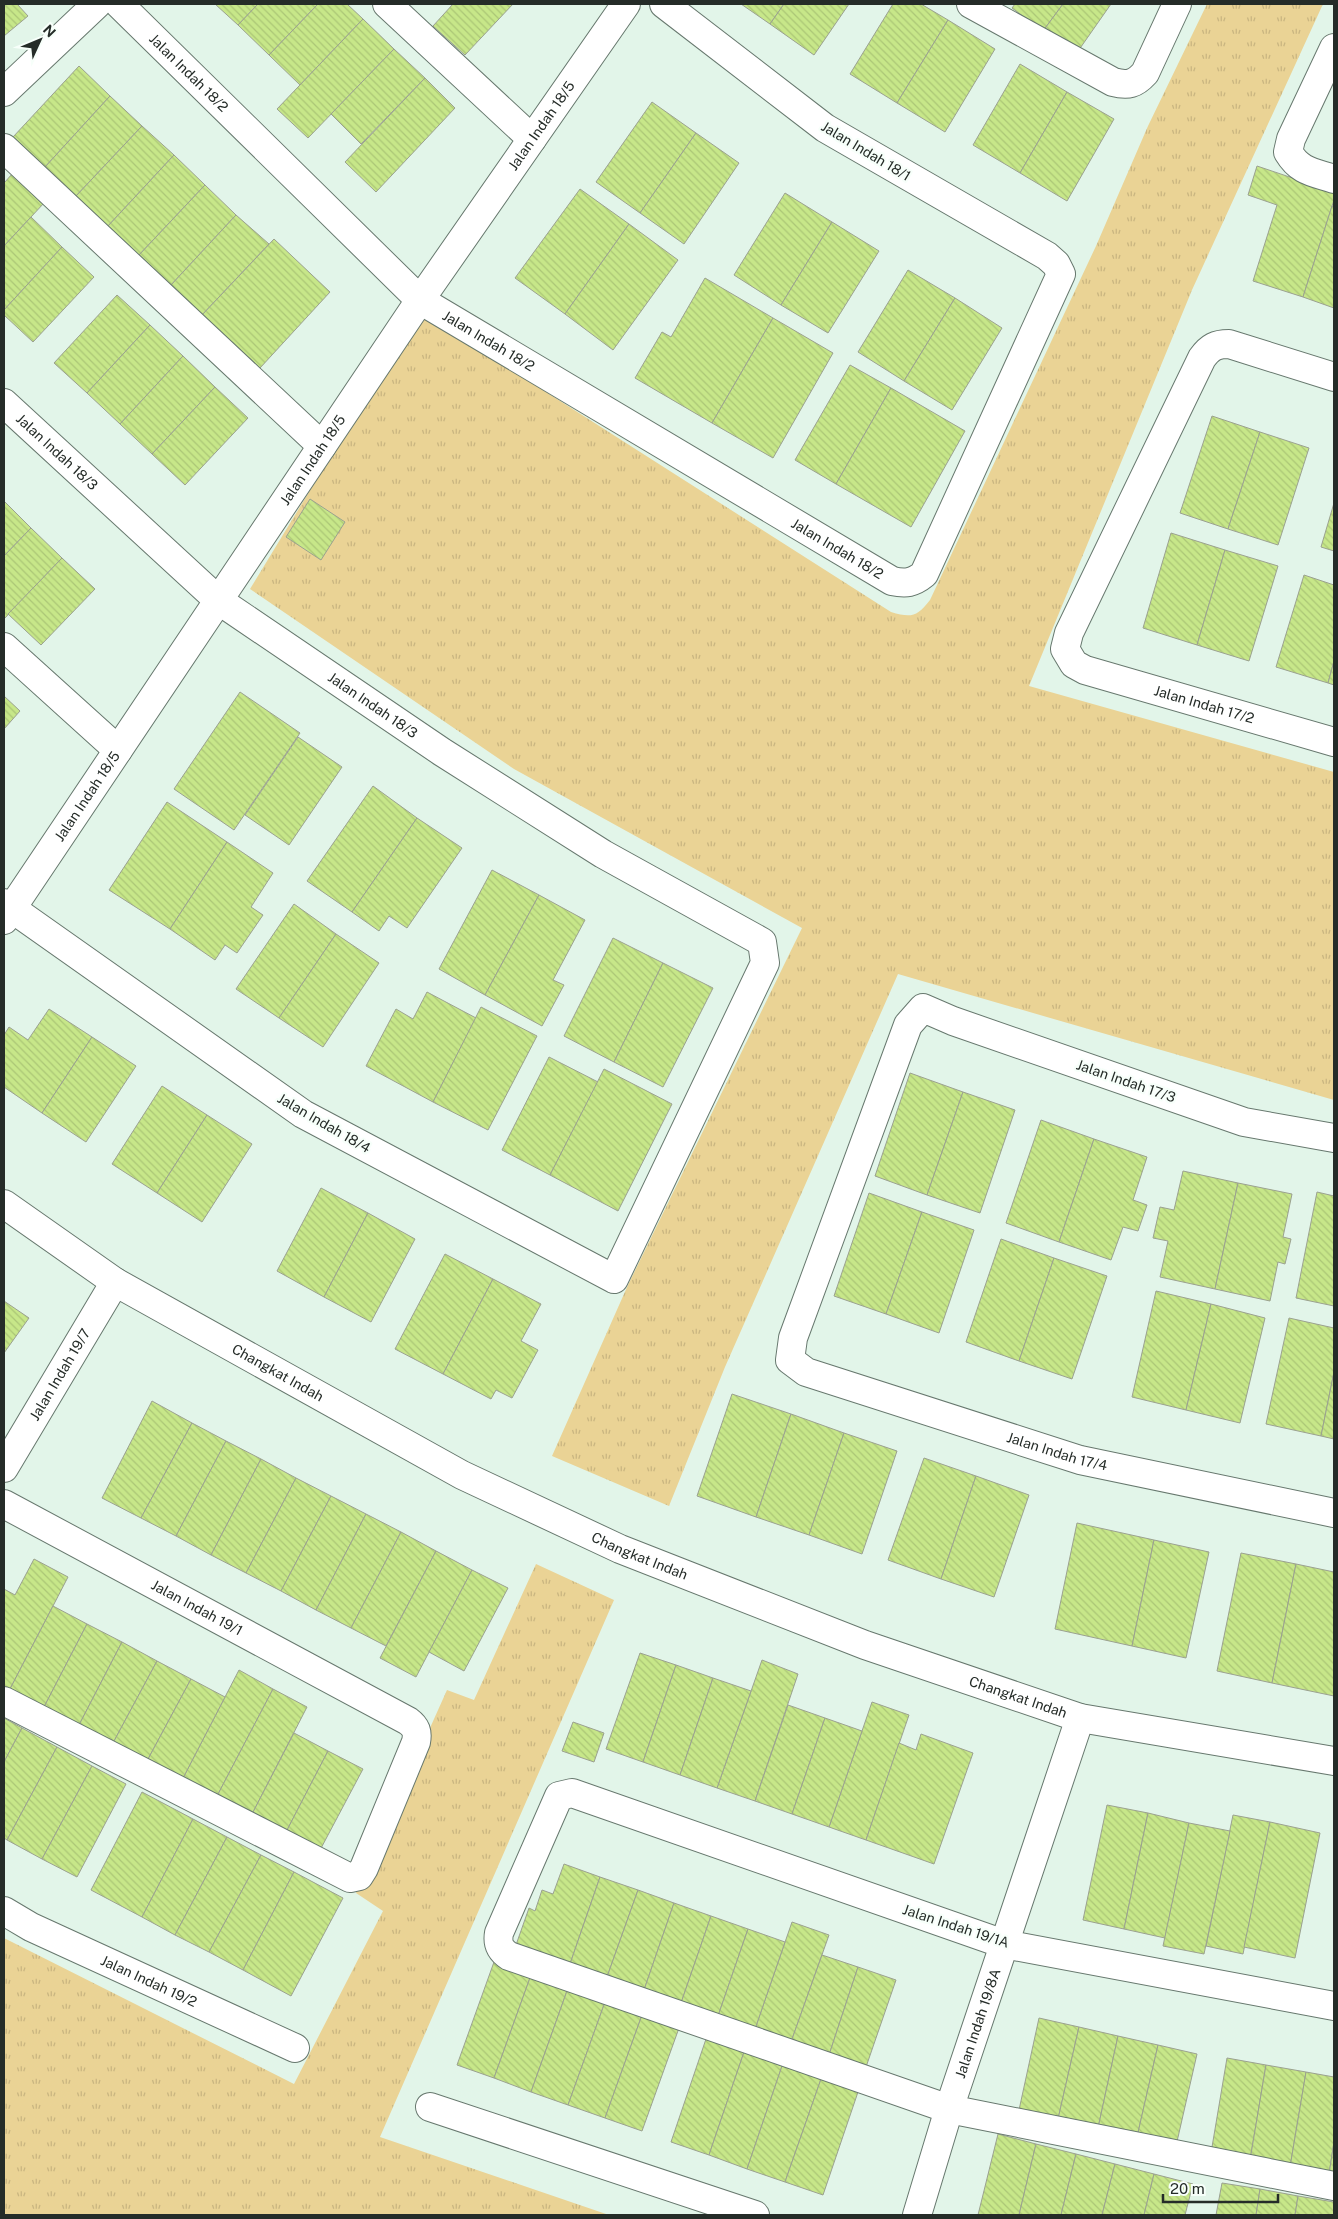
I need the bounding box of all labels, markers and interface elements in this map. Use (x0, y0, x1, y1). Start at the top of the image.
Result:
north arrow (15, 15, 65, 65)
text: N (40, 21, 59, 40)
street label: Jalan Indah 18/2 (146, 30, 232, 115)
street label: Jalan Indah 18/5 (505, 78, 578, 173)
street label: Jalan Indah 18/1 (818, 118, 914, 184)
street label: Jalan Indah 18/2 (440, 307, 538, 374)
street label: Jalan Indah 18/3 (13, 410, 101, 493)
street label: Jalan Indah 18/5 (277, 412, 349, 508)
street label: Jalan Indah 18/2 (789, 515, 886, 582)
street label: Jalan Indah 18/3 (325, 669, 421, 741)
street label: Jalan Indah 17/2 (1152, 682, 1256, 727)
street label: Jalan Indah 18/5 (51, 748, 123, 844)
street label: Jalan Indah 17/3 (1074, 1057, 1178, 1106)
street label: Jalan Indah 18/4 (275, 1090, 373, 1156)
street label: Jalan Indah 19/7 (26, 1326, 93, 1423)
street label: Changkat Indah (229, 1341, 327, 1404)
street label: Jalan Indah 17/4 (1005, 1429, 1109, 1474)
street label: Changkat Indah (589, 1529, 690, 1583)
street label: Jalan Indah 19/1 (149, 1577, 245, 1639)
street label: Changkat Indah (967, 1673, 1069, 1721)
street label: Jalan Indah 19/1A (901, 1901, 1011, 1951)
street label: Jalan Indah 19/2 (98, 1952, 199, 2010)
street label: Jalan Indah 19/8A (952, 1966, 1003, 2080)
scale bar (1163, 2172, 1278, 2204)
text: 20 m (1170, 2180, 1205, 2197)

